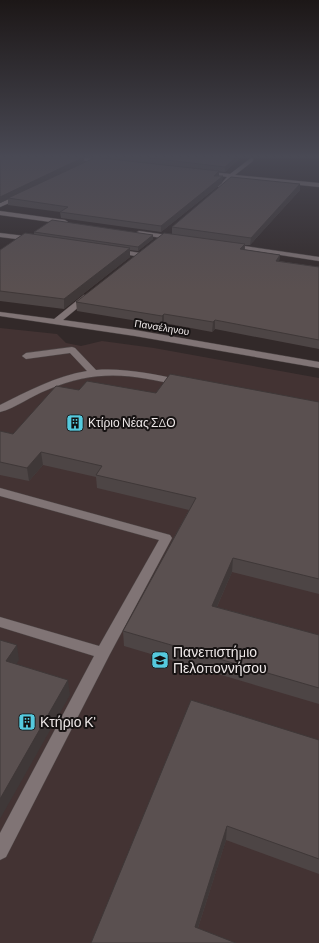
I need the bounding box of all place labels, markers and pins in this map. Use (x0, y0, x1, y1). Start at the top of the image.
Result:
building icon: Κτίριο Νέας ΣΔΟ (65, 413, 85, 433)
place label: Κτίριο Νέας ΣΔΟ (88, 415, 176, 430)
place label: Πανεπιστήμιο Πελοποννήσου (173, 643, 267, 676)
school or university icon: Πανεπιστήμιο Πελοποννήσου (150, 650, 170, 670)
building icon: Κτήριο Κ' (17, 712, 37, 732)
place label: Κτήριο Κ' (40, 713, 96, 730)

